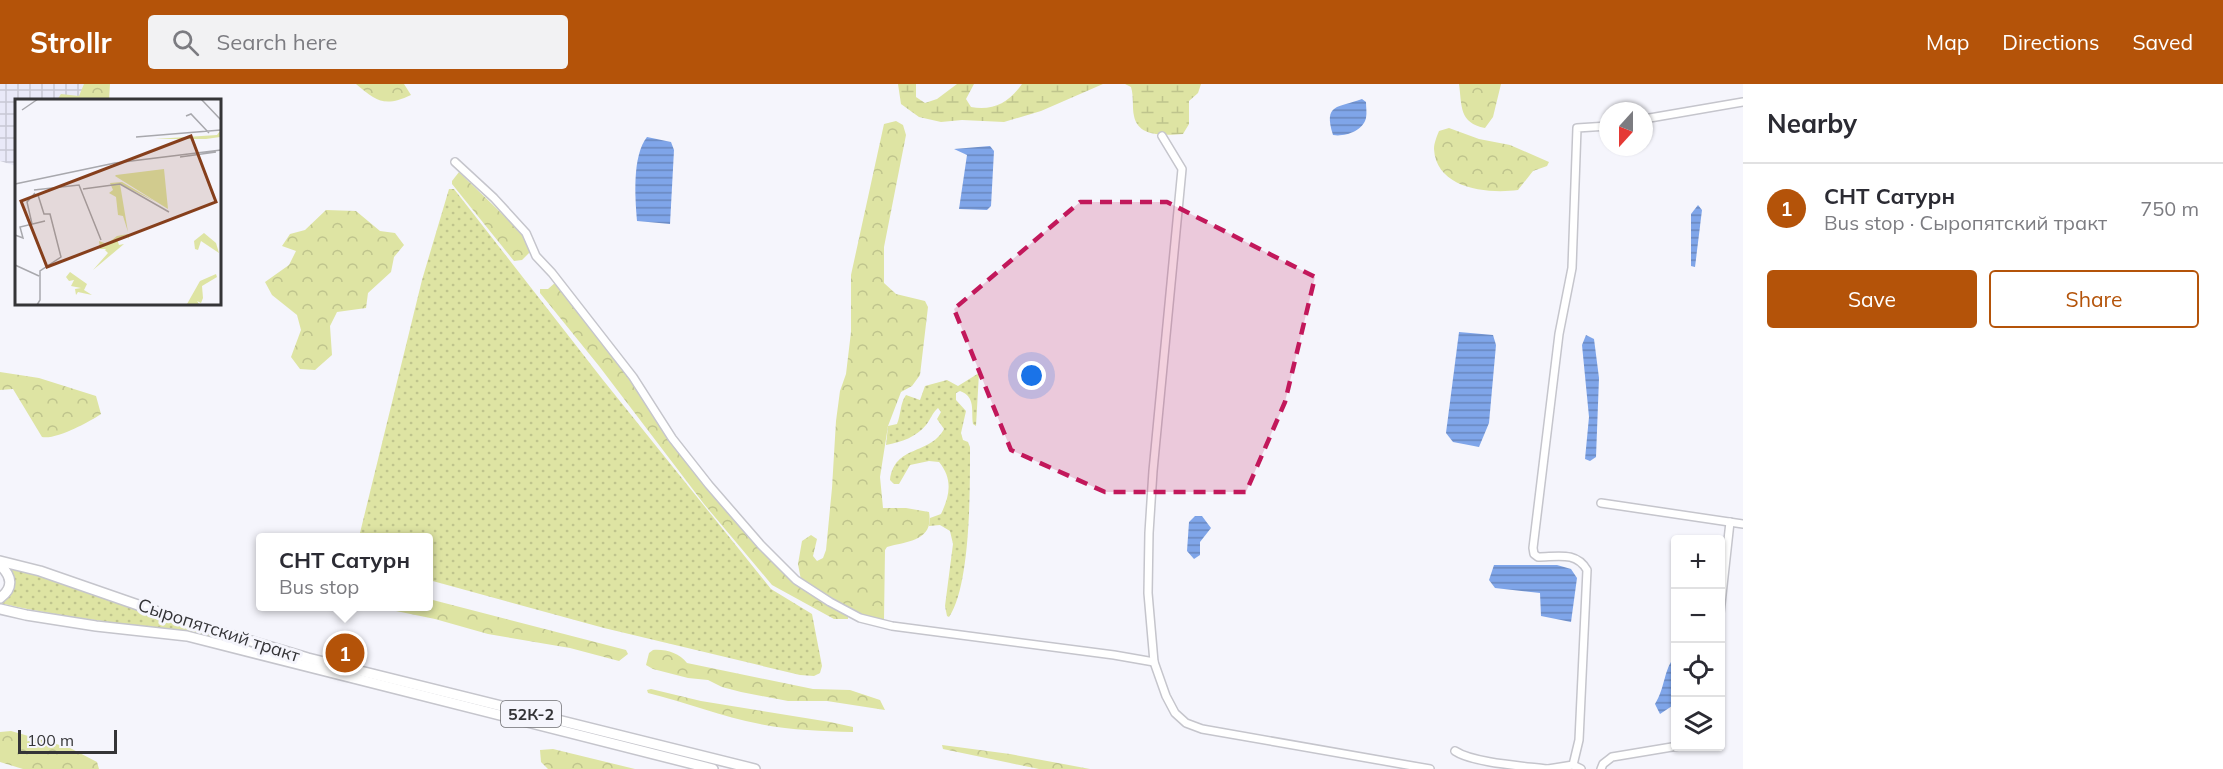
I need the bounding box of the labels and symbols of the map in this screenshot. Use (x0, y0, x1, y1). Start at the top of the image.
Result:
inset map (15, 99, 220, 304)
north arrow (1599, 102, 1653, 156)
your location (1017, 361, 1046, 390)
street label: Сыропятский тракт (135, 593, 304, 667)
pin: 1 (326, 630, 364, 676)
road number: 52К-2 (501, 701, 561, 727)
scale bar (18, 727, 117, 754)

